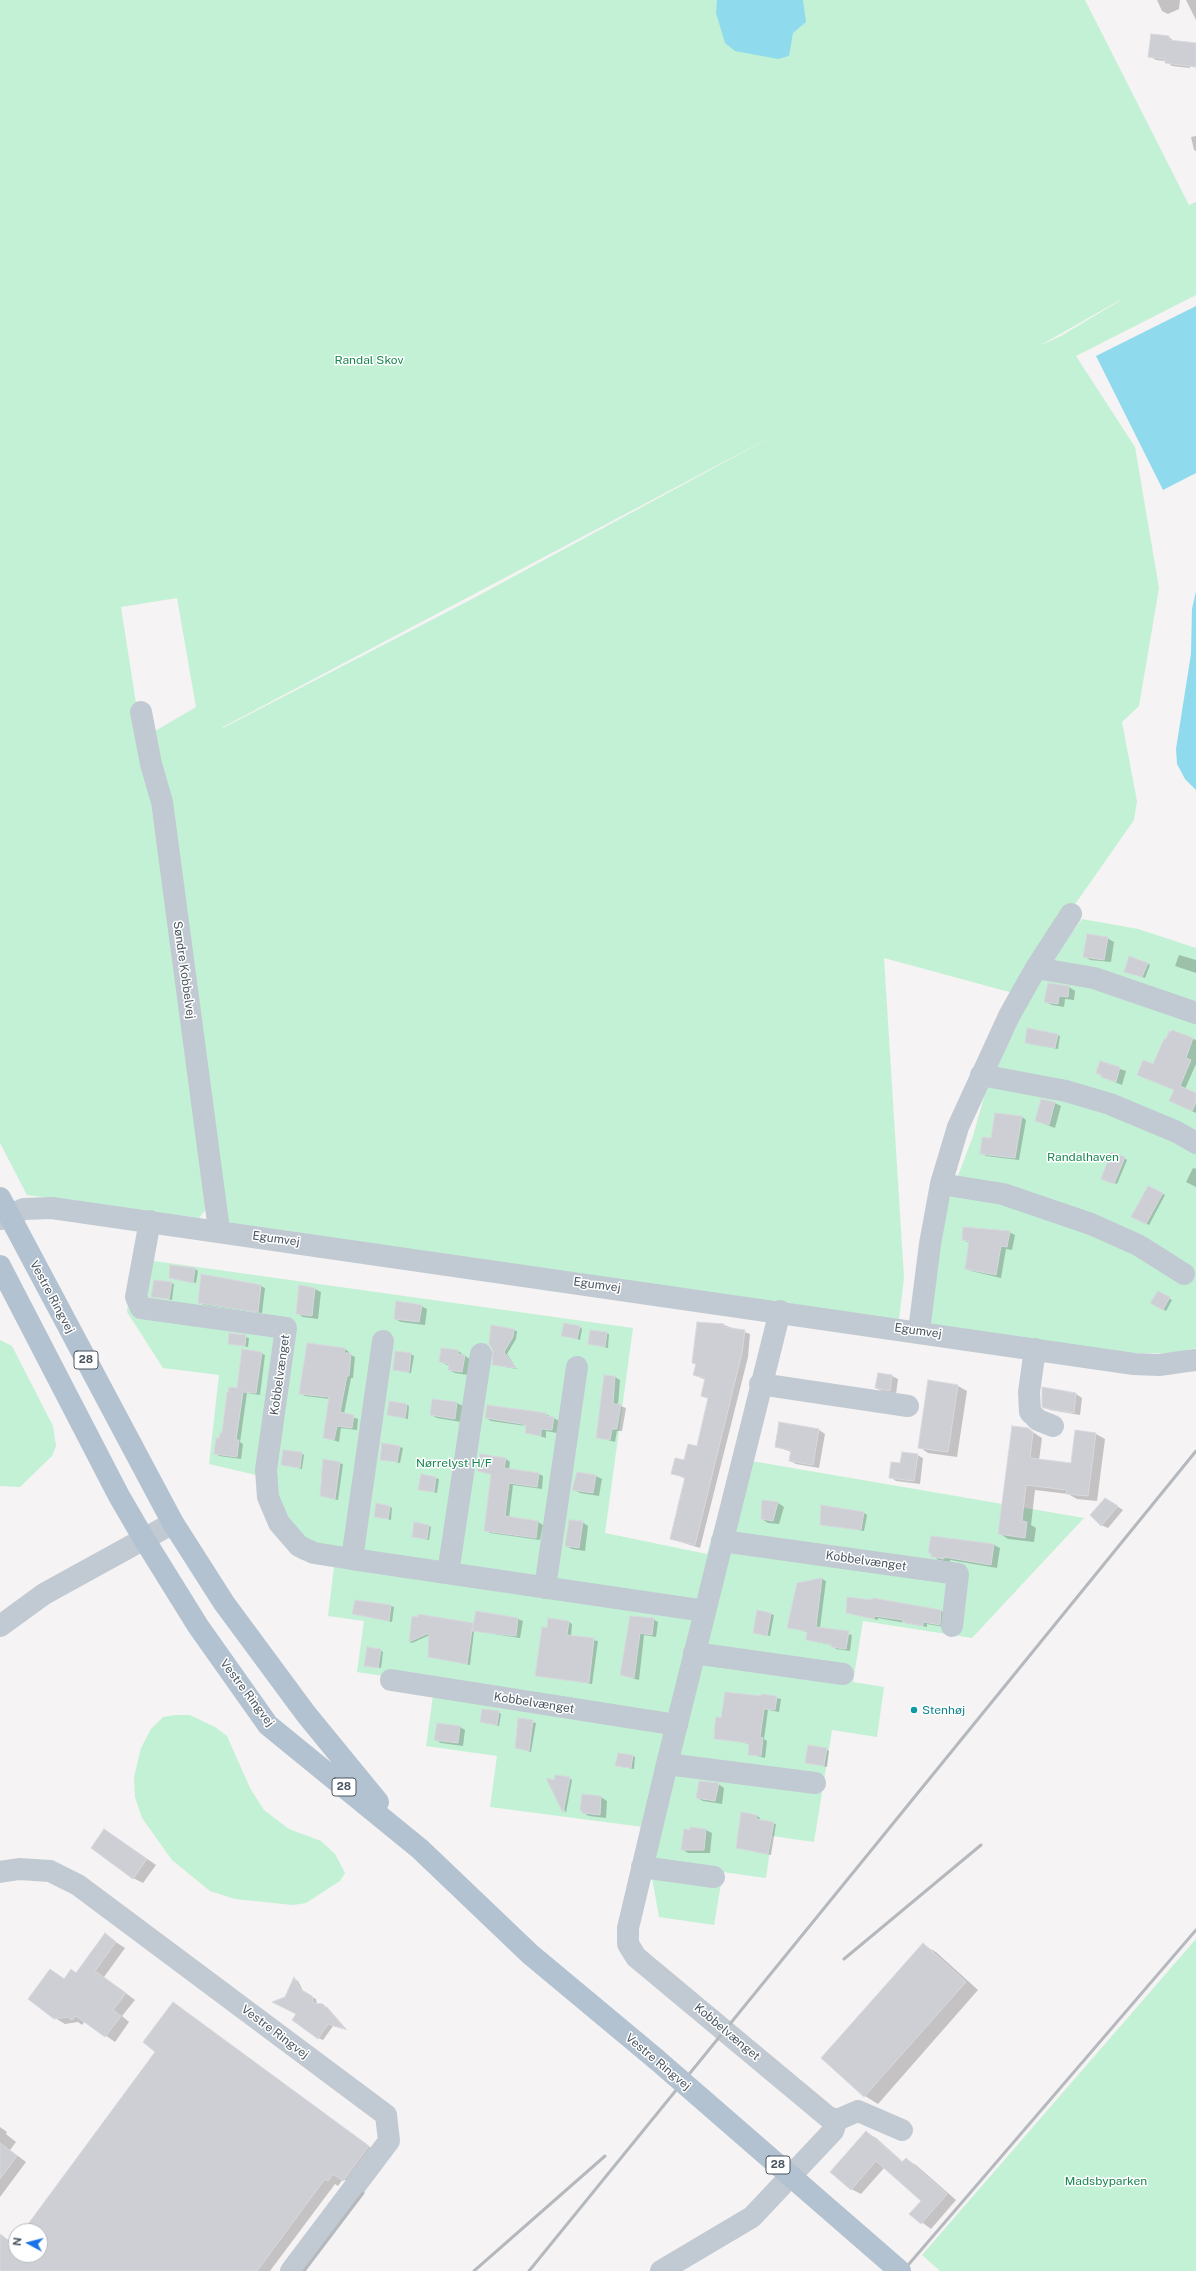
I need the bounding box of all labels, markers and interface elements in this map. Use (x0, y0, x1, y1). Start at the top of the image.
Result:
park label: Randal Skov (334, 353, 404, 367)
street label: Søndre Kobbelvej (170, 920, 198, 1020)
park label: Randalhaven (1047, 1150, 1119, 1164)
street label: Egumvej (251, 1229, 301, 1249)
street label: Vestre Ringvej (27, 1258, 77, 1336)
street label: Egumvej (572, 1275, 622, 1295)
street label: Egumvej (893, 1321, 943, 1341)
street label: Kobbelvænget (267, 1334, 293, 1416)
road number: 28 (74, 1351, 98, 1369)
park label: Nørrelyst H/F (416, 1456, 492, 1470)
street label: Kobbelvænget (825, 1548, 907, 1574)
street label: Vestre Ringvej (217, 1656, 277, 1730)
street label: Kobbelvænget (493, 1690, 575, 1716)
place label: Stenhøj (922, 1703, 965, 1717)
marker: Stenhøj (909, 1705, 919, 1715)
road number: 28 (332, 1778, 356, 1796)
street label: Kobbelvænget (691, 2000, 763, 2064)
street label: Vestre Ringvej (238, 2002, 312, 2062)
street label: Vestre Ringvej (623, 2031, 693, 2093)
road number: 28 (766, 2156, 790, 2174)
park label: Madsbyparken (1065, 2174, 1147, 2188)
north arrow (8, 2223, 48, 2263)
text: N (11, 2237, 24, 2247)

